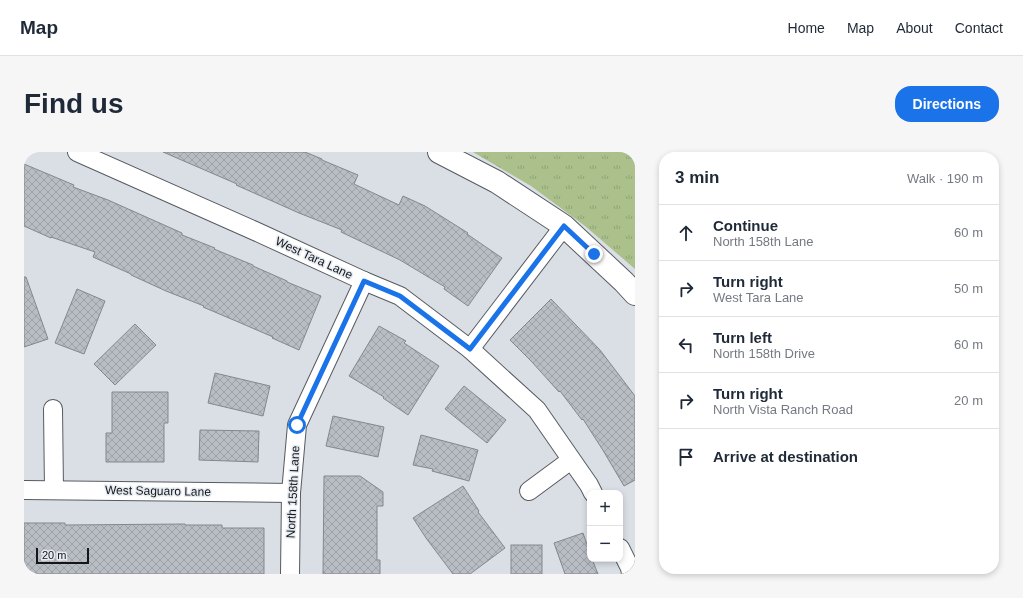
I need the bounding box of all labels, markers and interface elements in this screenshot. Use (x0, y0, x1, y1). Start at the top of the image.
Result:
text: Map (20, 17, 58, 38)
text: Home (788, 20, 825, 36)
text: Map (847, 20, 874, 36)
text: About (896, 20, 933, 36)
text: Contact (955, 20, 1003, 36)
button: Directions (895, 86, 999, 122)
text: Find us (24, 88, 124, 119)
text: 3 min (675, 168, 719, 187)
text: Walk · 190 m (907, 171, 983, 186)
text: Continue (713, 217, 778, 234)
icon: ahead (675, 222, 697, 244)
text: 60 m (954, 225, 983, 240)
street label: West Tara Lane (273, 234, 355, 282)
text: North 158th Lane (713, 234, 813, 249)
route end (585, 245, 603, 263)
text: Turn right (713, 273, 783, 290)
icon: right (675, 278, 697, 300)
text: 50 m (954, 281, 983, 296)
text: West Tara Lane (713, 290, 804, 305)
text: Turn left (713, 329, 772, 346)
icon: left (675, 334, 697, 356)
text: 60 m (954, 337, 983, 352)
text: North 158th Drive (713, 346, 815, 361)
text: Turn right (713, 385, 783, 402)
icon: right (675, 390, 697, 412)
text: 20 m (954, 393, 983, 408)
text: North Vista Ranch Road (713, 402, 853, 417)
route start (288, 416, 306, 434)
street label: North 158th Lane (284, 445, 302, 539)
icon: arrive (675, 446, 697, 468)
text: Arrive at destination (713, 448, 858, 465)
street label: West Saguaro Lane (105, 483, 211, 499)
map controls (587, 490, 623, 562)
button: + (587, 490, 623, 526)
button: − (587, 526, 623, 562)
scale bar (36, 546, 89, 565)
text: 20 m (42, 549, 66, 561)

